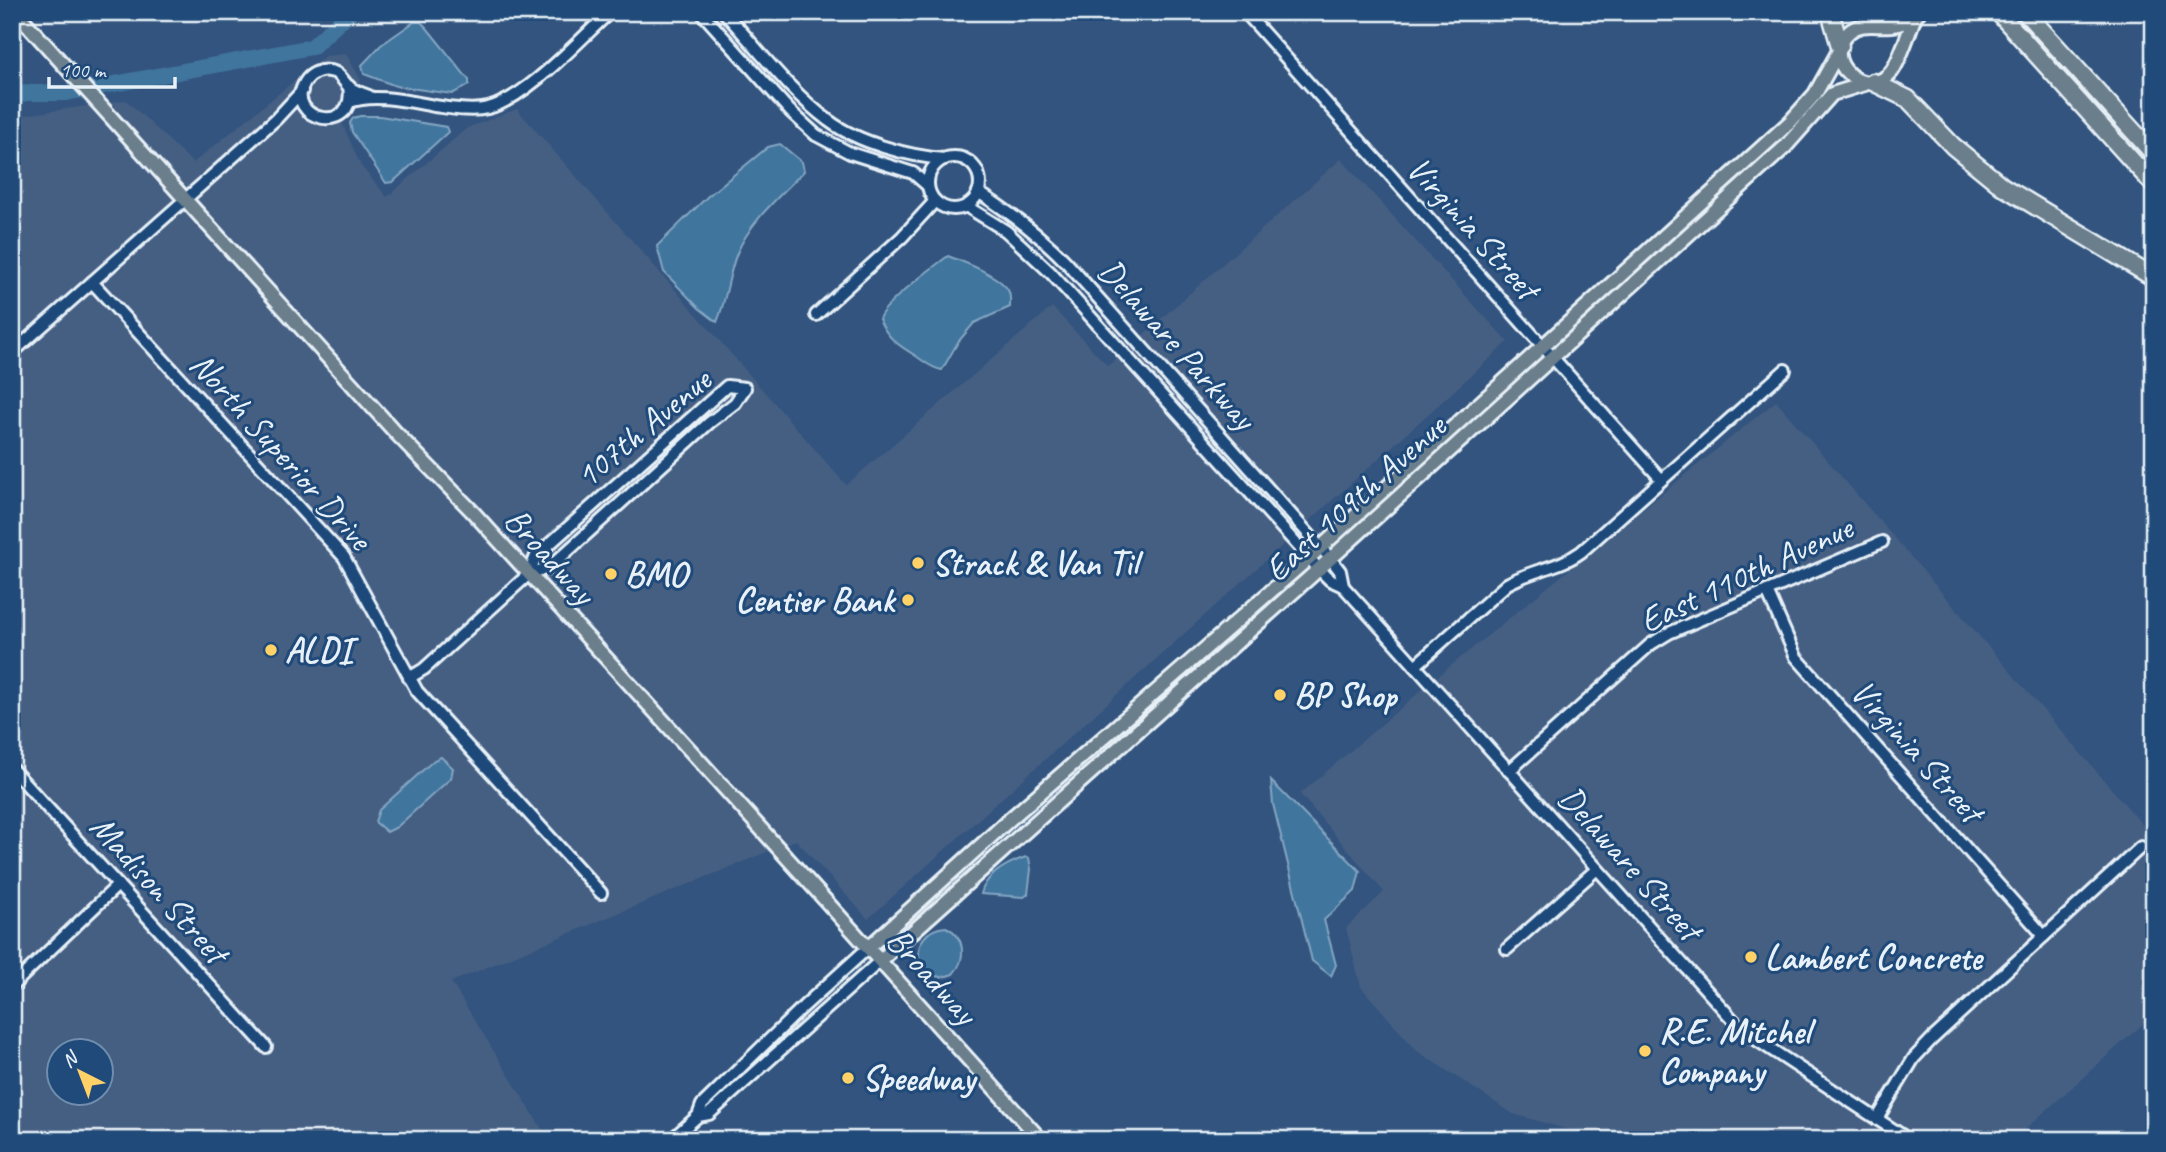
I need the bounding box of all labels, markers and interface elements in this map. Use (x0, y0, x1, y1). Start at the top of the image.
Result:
scale bar (49, 46, 175, 90)
text: 100 m (60, 57, 107, 83)
street label: Virginia Street (1397, 147, 1552, 312)
street label: Delaware Parkway (1088, 249, 1268, 441)
street label: North Superior Drive (180, 342, 384, 562)
street label: 107th Avenue (566, 356, 722, 498)
street label: East 109th Avenue (1255, 403, 1457, 592)
street label: Broadway (495, 498, 607, 616)
street label: East 110th Avenue (1632, 504, 1862, 643)
place label: Strack & Van Til (932, 541, 1144, 586)
place label: BMO (625, 552, 691, 597)
marker: Strack & Van Til (910, 555, 926, 571)
marker: BMO (603, 566, 619, 582)
place label: Centier Bank (735, 578, 897, 623)
marker: Centier Bank (900, 592, 916, 608)
place label: ALDI (285, 628, 359, 673)
marker: ALDI (263, 642, 279, 658)
street label: Virginia Street (1841, 670, 1996, 835)
place label: BP Shop (1294, 673, 1399, 718)
marker: BP Shop (1272, 687, 1288, 703)
street label: Delaware Street (1549, 776, 1714, 953)
street label: Madison Street (80, 805, 241, 976)
street label: Broadway (877, 918, 989, 1036)
place label: Lambert Concrete (1765, 935, 1984, 980)
marker: Lambert Concrete (1743, 949, 1759, 965)
place label: R.E. Mitchel Company (1659, 1009, 1817, 1094)
north arrow (46, 1036, 116, 1106)
marker: R.E. Mitchel Company (1637, 1043, 1653, 1059)
text: N (57, 1045, 84, 1073)
place label: Speedway (862, 1056, 978, 1101)
marker: Speedway (840, 1070, 856, 1086)

